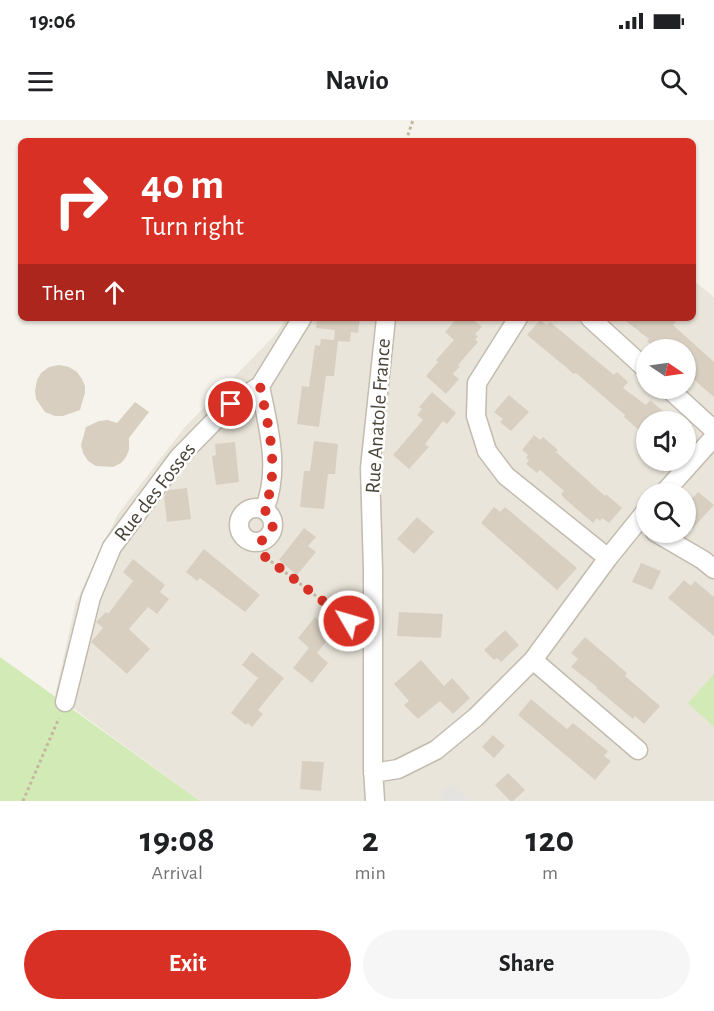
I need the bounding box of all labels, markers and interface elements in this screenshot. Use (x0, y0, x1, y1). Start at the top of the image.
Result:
text: 19:06 (30, 10, 76, 32)
icon: menu (24, 65, 57, 98)
icon: search (657, 65, 690, 98)
text: Navio (325, 67, 389, 94)
icon: right (42, 162, 120, 240)
text: 40 m (141, 164, 224, 206)
text: Turn right (141, 213, 244, 240)
icon: ahead (98, 276, 131, 309)
text: Then (42, 282, 86, 304)
street label: Rue Anatole France (362, 338, 394, 494)
north arrow (636, 339, 696, 399)
map controls (636, 339, 696, 543)
pin (205, 378, 256, 429)
icon: arrive (214, 387, 247, 420)
button: sound (636, 411, 696, 471)
street label: Rue des Fosses (110, 439, 200, 545)
button: search (636, 483, 696, 543)
position arrow (317, 589, 381, 653)
text: 19:08 (140, 822, 215, 858)
text: 2 (362, 822, 379, 858)
text: 120 (526, 822, 574, 858)
text: Arrival (152, 863, 203, 883)
text: min (355, 863, 386, 883)
text: m (542, 863, 558, 883)
button: Exit (24, 930, 351, 999)
button: Share (363, 930, 690, 999)

